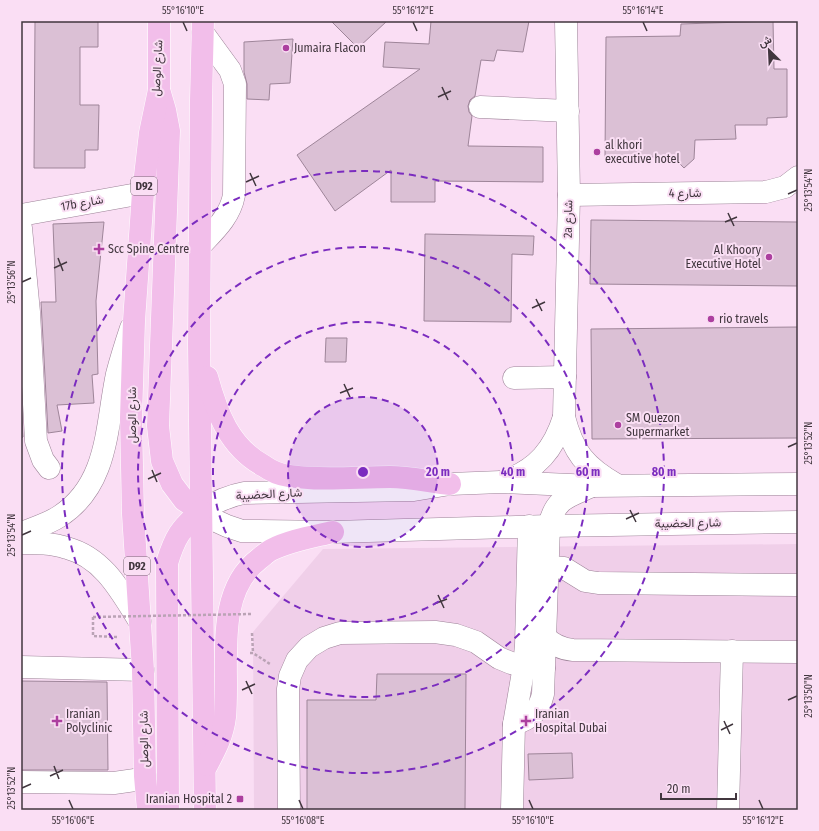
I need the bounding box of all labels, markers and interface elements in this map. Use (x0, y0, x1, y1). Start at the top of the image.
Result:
text: 55°16'10"E (162, 5, 204, 17)
text: 55°16'12"E (392, 5, 434, 17)
text: 55°16'14"E (622, 5, 664, 17)
north arrow (749, 30, 789, 70)
text: ش (756, 33, 774, 50)
street label: شارع الوصل (149, 39, 167, 97)
place label: Jumaira Flacon (294, 41, 366, 55)
marker: Jumaira Flacon (281, 43, 291, 53)
place label: al khori executive hotel (605, 138, 680, 166)
marker: al khori executive hotel (592, 147, 602, 157)
text: 25°13'54"N (803, 169, 815, 211)
road number: D92 (131, 177, 157, 195)
street label: شارع 4 (668, 186, 702, 202)
street label: 17b شارع (60, 192, 105, 216)
street label: 2a شارع (561, 200, 577, 238)
place label: Scc Spine Centre (108, 242, 189, 256)
marker: Scc Spine Centre (93, 243, 105, 255)
place label: Al Khoory Executive Hotel (686, 243, 762, 271)
marker: Al Khoory Executive Hotel (764, 252, 774, 262)
text: 25°13'56"N (6, 260, 18, 304)
place label: rio travels (719, 312, 768, 326)
marker: rio travels (706, 314, 716, 324)
street label: شارع الوصل (125, 387, 141, 443)
place label: SM Quezon Supermarket (626, 411, 689, 439)
marker: SM Quezon Supermarket (613, 420, 623, 430)
text: 25°13'52"N (803, 422, 815, 464)
centre of rings (356, 465, 370, 479)
text: 20 m (425, 465, 450, 479)
text: 40 m (501, 465, 525, 479)
text: 60 m (576, 465, 600, 479)
text: 80 m (652, 465, 676, 479)
street label: شارع الحضيبة (235, 485, 303, 505)
text: 25°13'54"N (6, 514, 18, 556)
street label: شارع الحضيبة (655, 515, 721, 533)
road number: D92 (124, 557, 150, 575)
text: 25°13'50"N (803, 674, 815, 718)
place label: Iranian Polyclinic (66, 707, 112, 735)
place label: Iranian Hospital Dubai (535, 707, 607, 735)
street label: شارع الوصل (137, 711, 153, 767)
marker: Iranian Polyclinic (51, 715, 63, 727)
marker: Iranian Hospital Dubai (520, 715, 532, 727)
text: 25°13'52"N (6, 767, 18, 809)
scale bar (661, 775, 736, 801)
text: 20 m (667, 782, 691, 796)
place label: Iranian Hospital 2 (146, 792, 232, 806)
marker: Iranian Hospital 2 (235, 794, 245, 804)
text: 55°16'06"E (52, 815, 95, 827)
text: 55°16'08"E (282, 815, 325, 827)
text: 55°16'10"E (512, 815, 554, 827)
text: 55°16'12"E (742, 815, 784, 827)

